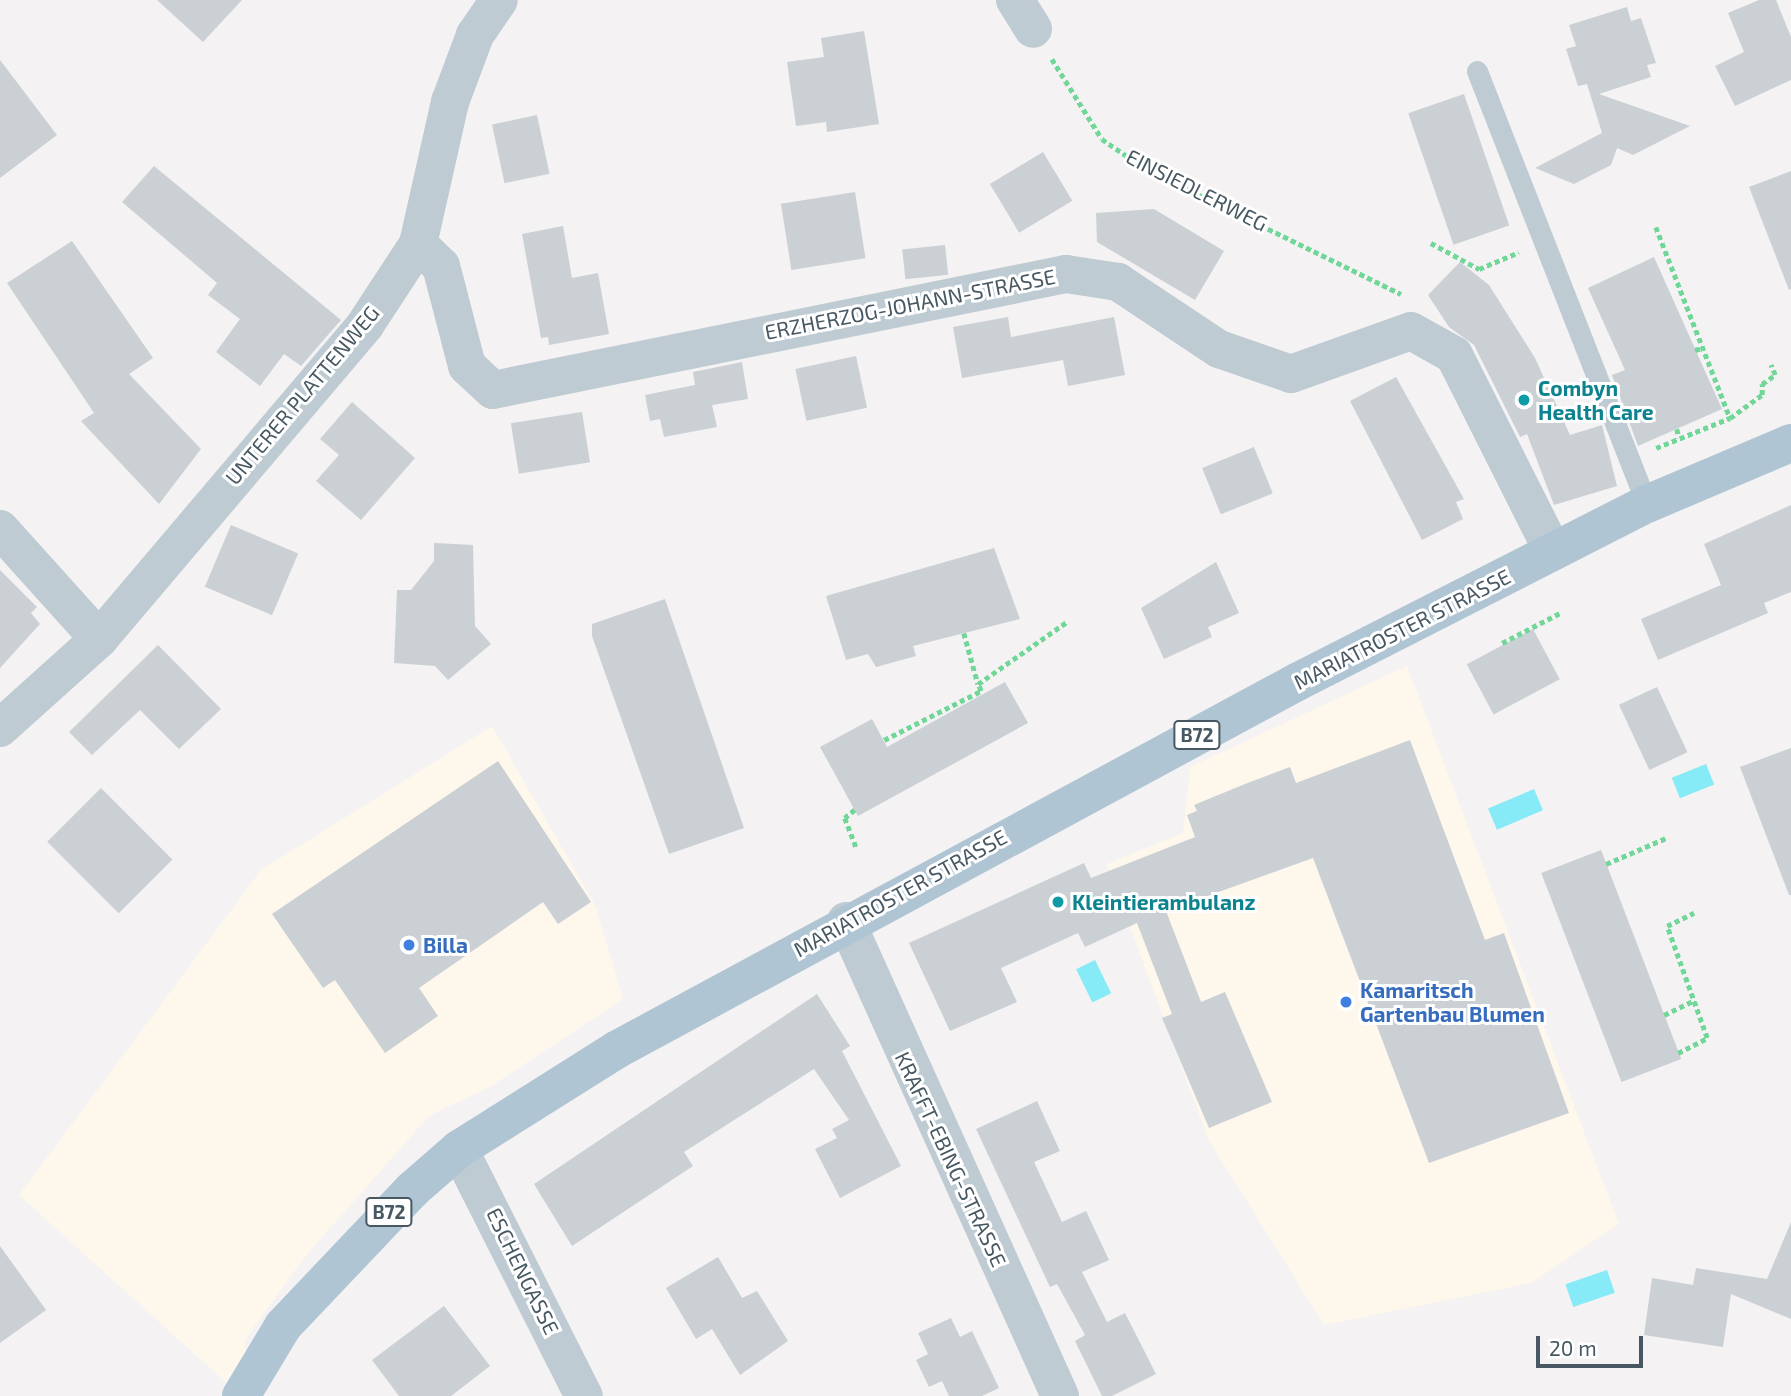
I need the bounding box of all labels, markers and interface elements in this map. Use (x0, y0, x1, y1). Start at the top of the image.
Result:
street label: EINSIEDLERWEG (1122, 144, 1272, 236)
street label: ERZHERZOG-JOHANN-STRASSE (763, 263, 1057, 345)
street label: UNTERER PLATTENWEG (220, 300, 384, 490)
place label: Combyn Health Care (1538, 375, 1654, 425)
marker: Combyn Health Care (1516, 392, 1532, 408)
street label: MARIATROSTER STRASSE (1289, 563, 1515, 695)
road number: B72 (1172, 720, 1222, 750)
street label: MARIATROSTER STRASSE (789, 824, 1011, 962)
place label: Kleintierambulanz (1072, 889, 1256, 915)
marker: Kleintierambulanz (1050, 894, 1066, 910)
place label: Billa (423, 932, 468, 958)
marker: Billa (401, 937, 417, 953)
place label: Kamaritsch Gartenbau Blumen (1360, 977, 1545, 1027)
marker: Kamaritsch Gartenbau Blumen (1338, 994, 1354, 1010)
street label: KRAFFT-EBING-STRASSE (890, 1047, 1012, 1271)
road number: B72 (364, 1196, 414, 1228)
street label: ESCHENGASSE (481, 1204, 565, 1338)
scale bar (1539, 1322, 1646, 1366)
text: 20 m (1549, 1335, 1597, 1360)

